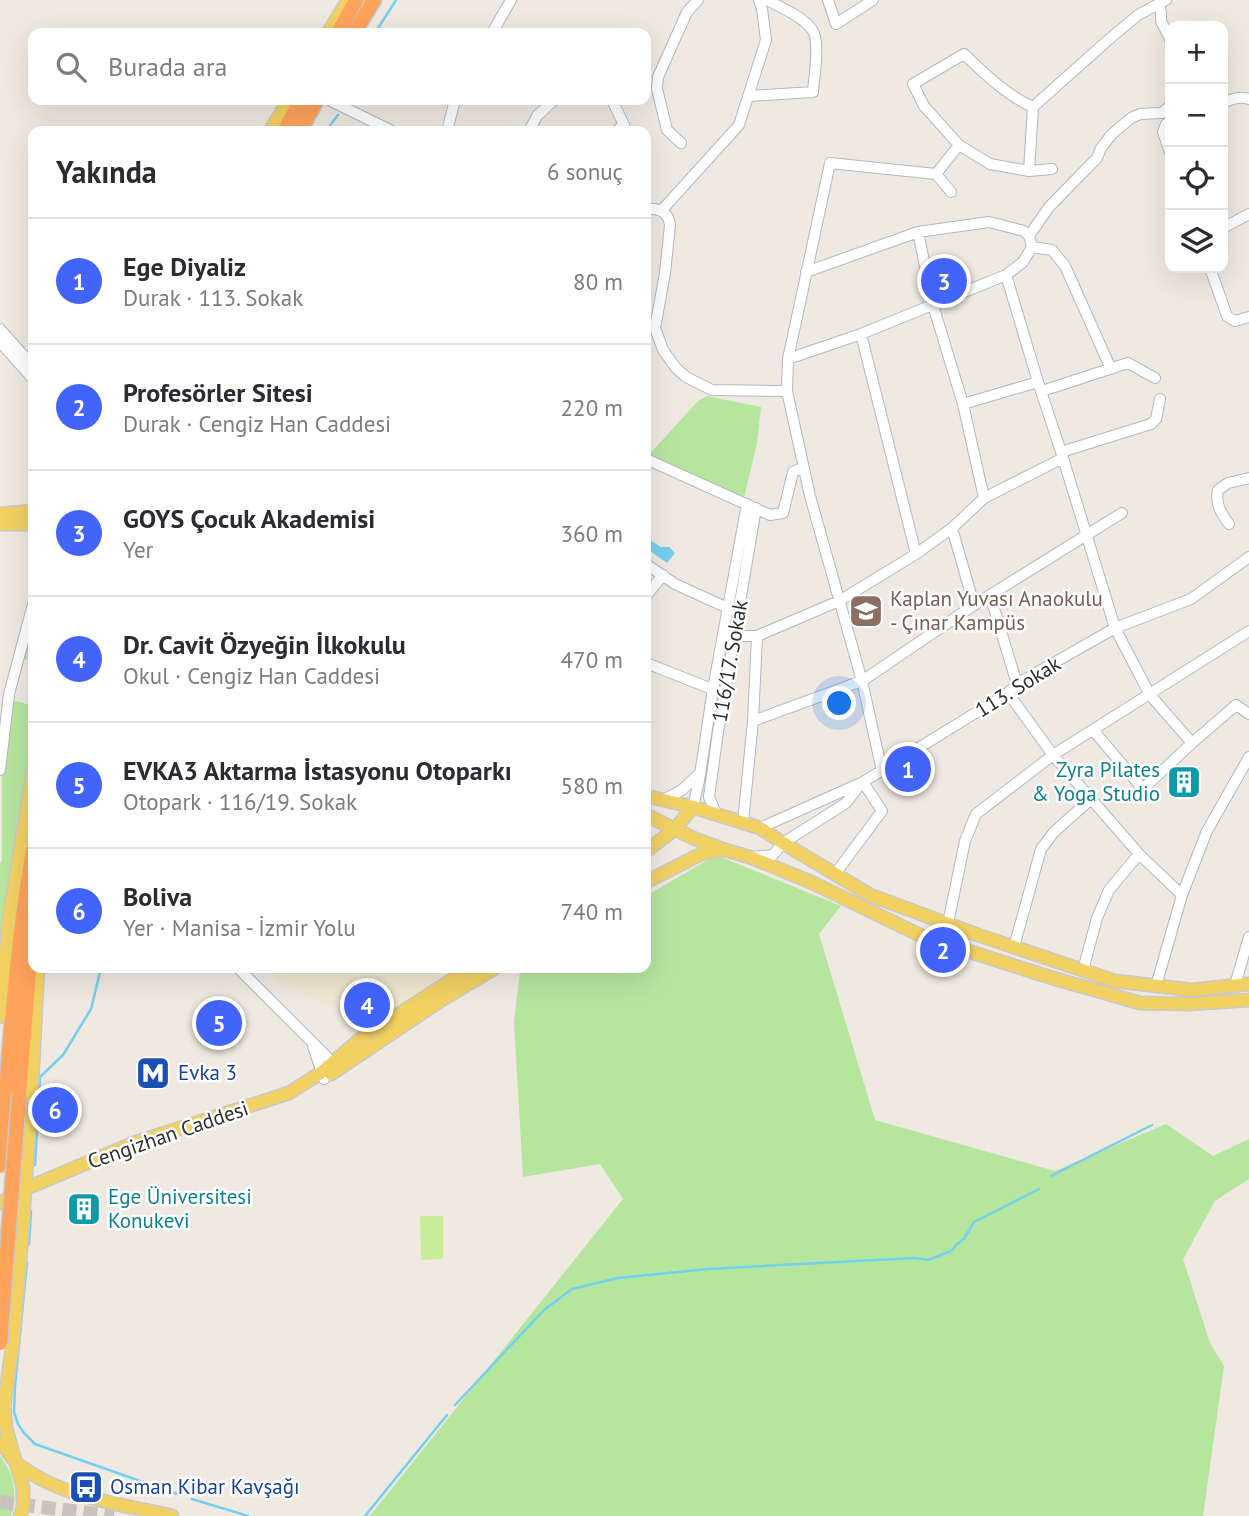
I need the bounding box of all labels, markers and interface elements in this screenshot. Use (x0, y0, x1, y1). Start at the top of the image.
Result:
map controls (1165, 21, 1228, 273)
button: + (1165, 21, 1228, 84)
search box (28, 28, 651, 105)
icon: search (52, 48, 90, 86)
text: Burada ara (108, 50, 227, 83)
button: − (1165, 84, 1228, 147)
button: locate (1165, 147, 1228, 210)
text: Yakında (56, 152, 157, 191)
text: 6 sonuç (547, 157, 623, 186)
button: layers (1165, 210, 1228, 273)
text: Ege Diyaliz (123, 250, 246, 283)
pin: 3 (921, 255, 967, 307)
text: 1 (72, 267, 86, 296)
text: 80 m (573, 267, 623, 296)
text: Durak · 113. Sokak (123, 283, 303, 312)
text: Profesörler Sitesi (123, 376, 313, 409)
text: 2 (72, 393, 86, 422)
text: 220 m (561, 393, 623, 422)
text: Durak · Cengiz Han Caddesi (123, 409, 391, 438)
text: GOYS Çocuk Akademisi (123, 502, 375, 535)
text: 3 (72, 519, 86, 548)
text: 360 m (561, 519, 623, 548)
text: Yer (123, 535, 153, 564)
place label: Kaplan Yuvası Anaokulu - Çınar Kampüs (890, 585, 1103, 636)
school or university icon: Kaplan Yuvası Anaokulu - Çınar Kampüs (847, 592, 885, 630)
street label: 116/17. Sokak (705, 598, 754, 724)
text: Dr. Cavit Özyeğin İlkokulu (123, 628, 406, 661)
text: 4 (72, 645, 86, 674)
text: 470 m (561, 645, 623, 674)
street label: 113. Sokak (970, 650, 1065, 723)
text: Okul · Cengiz Han Caddesi (123, 661, 380, 690)
your location (822, 686, 856, 720)
pin: 1 (885, 743, 931, 795)
text: EVKA3 Aktarma İstasyonu Otoparkı (123, 754, 512, 787)
place label: Zyra Pilates & Yoga Studio (1032, 756, 1160, 807)
building icon: Zyra Pilates & Yoga Studio (1165, 763, 1203, 801)
text: 5 (72, 771, 86, 800)
text: 580 m (561, 771, 623, 800)
text: Otopark · 116/19. Sokak (123, 787, 357, 816)
text: Boliva (123, 880, 192, 913)
text: 6 (72, 897, 86, 926)
text: 740 m (561, 897, 623, 926)
text: Yer · Manisa - İzmir Yolu (123, 913, 356, 942)
pin: 2 (920, 924, 966, 976)
pin: 4 (344, 979, 390, 1031)
pin: 5 (196, 997, 242, 1049)
metro station icon: Evka 3 (134, 1054, 172, 1092)
place label: Evka 3 (178, 1059, 237, 1086)
pin: 6 (32, 1084, 78, 1136)
street label: Cengizhan Caddesi (84, 1094, 252, 1175)
place label: Ege Üniversitesi Konukevi (108, 1183, 252, 1234)
building icon: Ege Üniversitesi Konukevi (65, 1190, 103, 1228)
bus stop icon: Osman Kibar Kavşağı (67, 1468, 105, 1506)
place label: Osman Kibar Kavşağı (110, 1473, 300, 1500)

